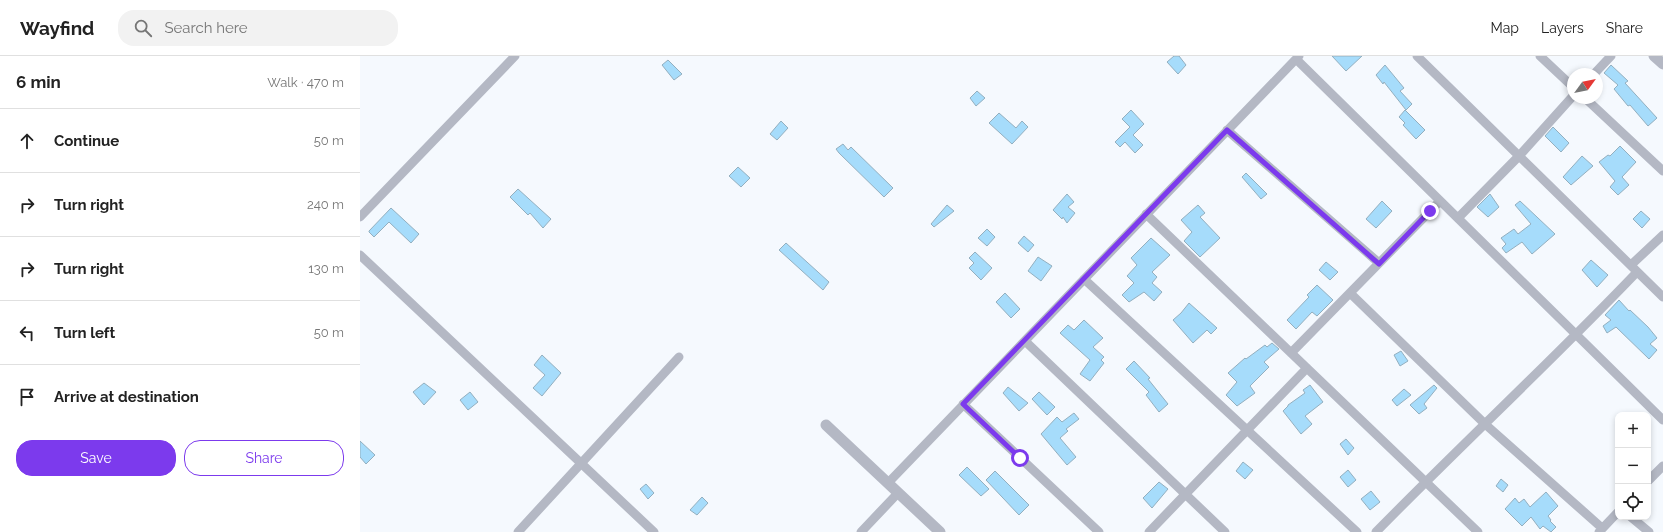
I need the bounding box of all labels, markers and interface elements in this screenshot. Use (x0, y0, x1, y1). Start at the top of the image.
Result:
search box (118, 10, 398, 46)
text: Wayfind (20, 17, 94, 39)
icon: search (132, 17, 154, 39)
text: Search here (164, 19, 248, 37)
text: Map (1491, 20, 1519, 36)
text: Layers (1541, 20, 1584, 36)
text: Share (1606, 20, 1643, 36)
north arrow (1567, 68, 1603, 104)
text: 6 min (16, 72, 61, 92)
text: Walk · 470 m (267, 75, 344, 90)
icon: ahead (16, 130, 38, 152)
text: Continue (54, 132, 119, 150)
text: 50 m (314, 133, 344, 148)
icon: right (16, 194, 38, 216)
text: Turn right (54, 196, 124, 214)
text: 240 m (307, 197, 344, 212)
route end (1421, 202, 1439, 220)
icon: right (16, 258, 38, 280)
text: Turn right (54, 260, 124, 278)
text: 130 m (308, 261, 344, 276)
icon: left (16, 322, 38, 344)
text: Turn left (54, 324, 115, 342)
text: 50 m (314, 325, 344, 340)
icon: arrive (16, 386, 38, 408)
text: Arrive at destination (54, 388, 199, 406)
map controls (1615, 412, 1651, 520)
button: + (1615, 412, 1651, 448)
button: Save (16, 440, 176, 476)
button: Share (184, 440, 344, 476)
button: − (1615, 448, 1651, 484)
route start (1011, 449, 1029, 467)
button: locate (1615, 484, 1651, 520)

